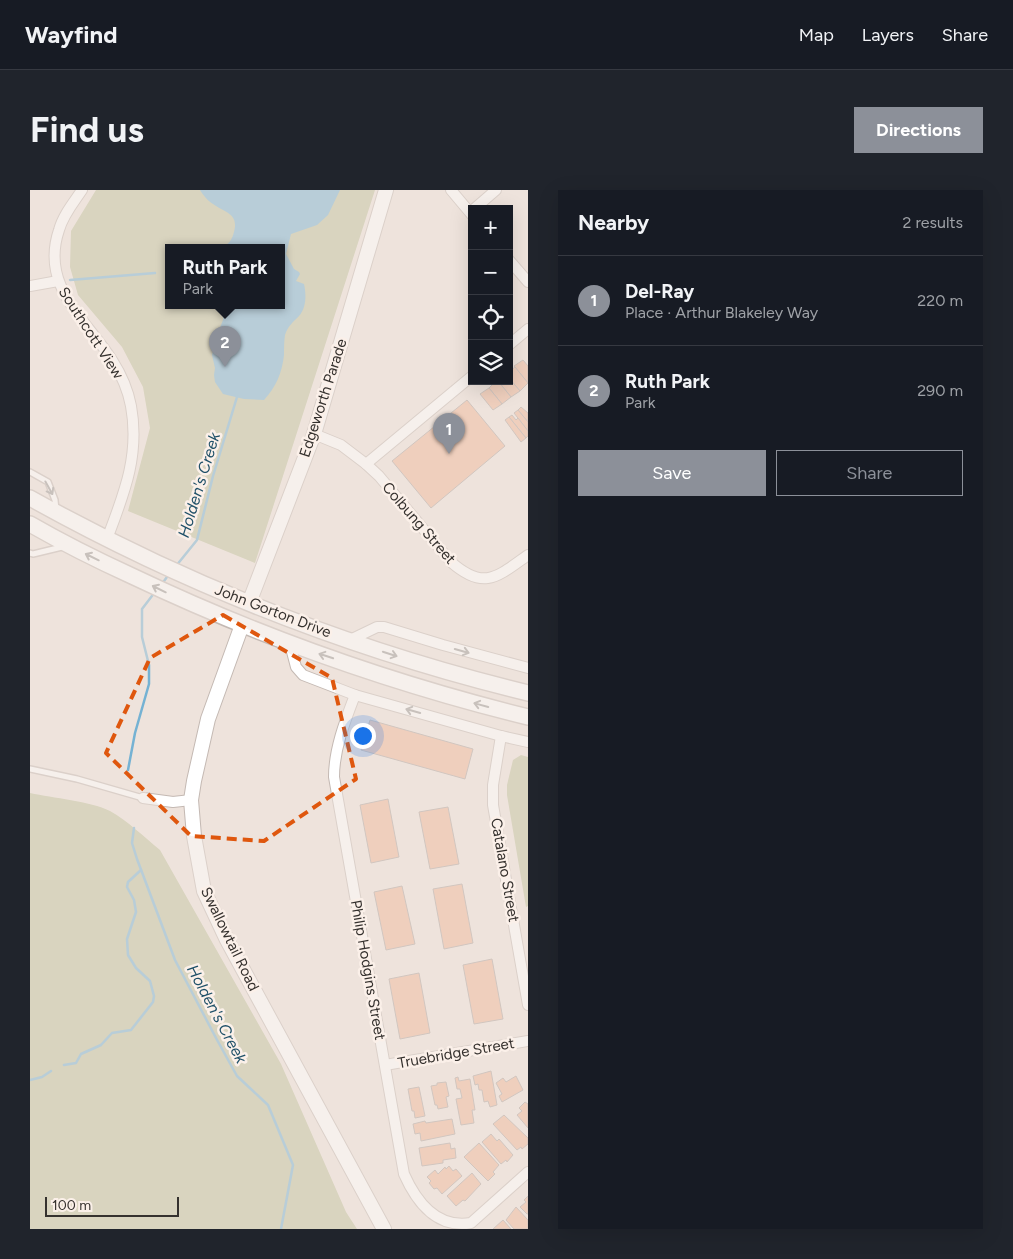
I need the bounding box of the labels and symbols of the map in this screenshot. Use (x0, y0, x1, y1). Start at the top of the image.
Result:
street label: Southcott View (55, 284, 127, 382)
pin: 2 (209, 326, 241, 367)
street label: Edgeworth Parade (295, 337, 351, 459)
pin: 1 (433, 413, 465, 454)
water label: Holden's Creek (174, 429, 224, 540)
street label: Colbung Street (378, 478, 460, 568)
one-way arrow (44, 480, 54, 495)
one-way arrow (85, 552, 100, 561)
street label: John Gorton Drive (212, 581, 334, 641)
one-way arrow (152, 584, 167, 593)
one-way arrow (454, 647, 470, 656)
one-way arrow (382, 649, 398, 659)
one-way arrow (318, 651, 334, 661)
one-way arrow (473, 700, 489, 709)
one-way arrow (406, 706, 422, 716)
your location (350, 723, 376, 749)
street label: Catalano Street (487, 816, 523, 924)
street label: Swallowtail Road (197, 884, 263, 994)
street label: Philip Hodgins Street (347, 899, 389, 1042)
water label: Holden's Creek (183, 961, 252, 1068)
street label: Truebridge Street (396, 1034, 516, 1072)
scale bar (45, 1194, 179, 1217)

